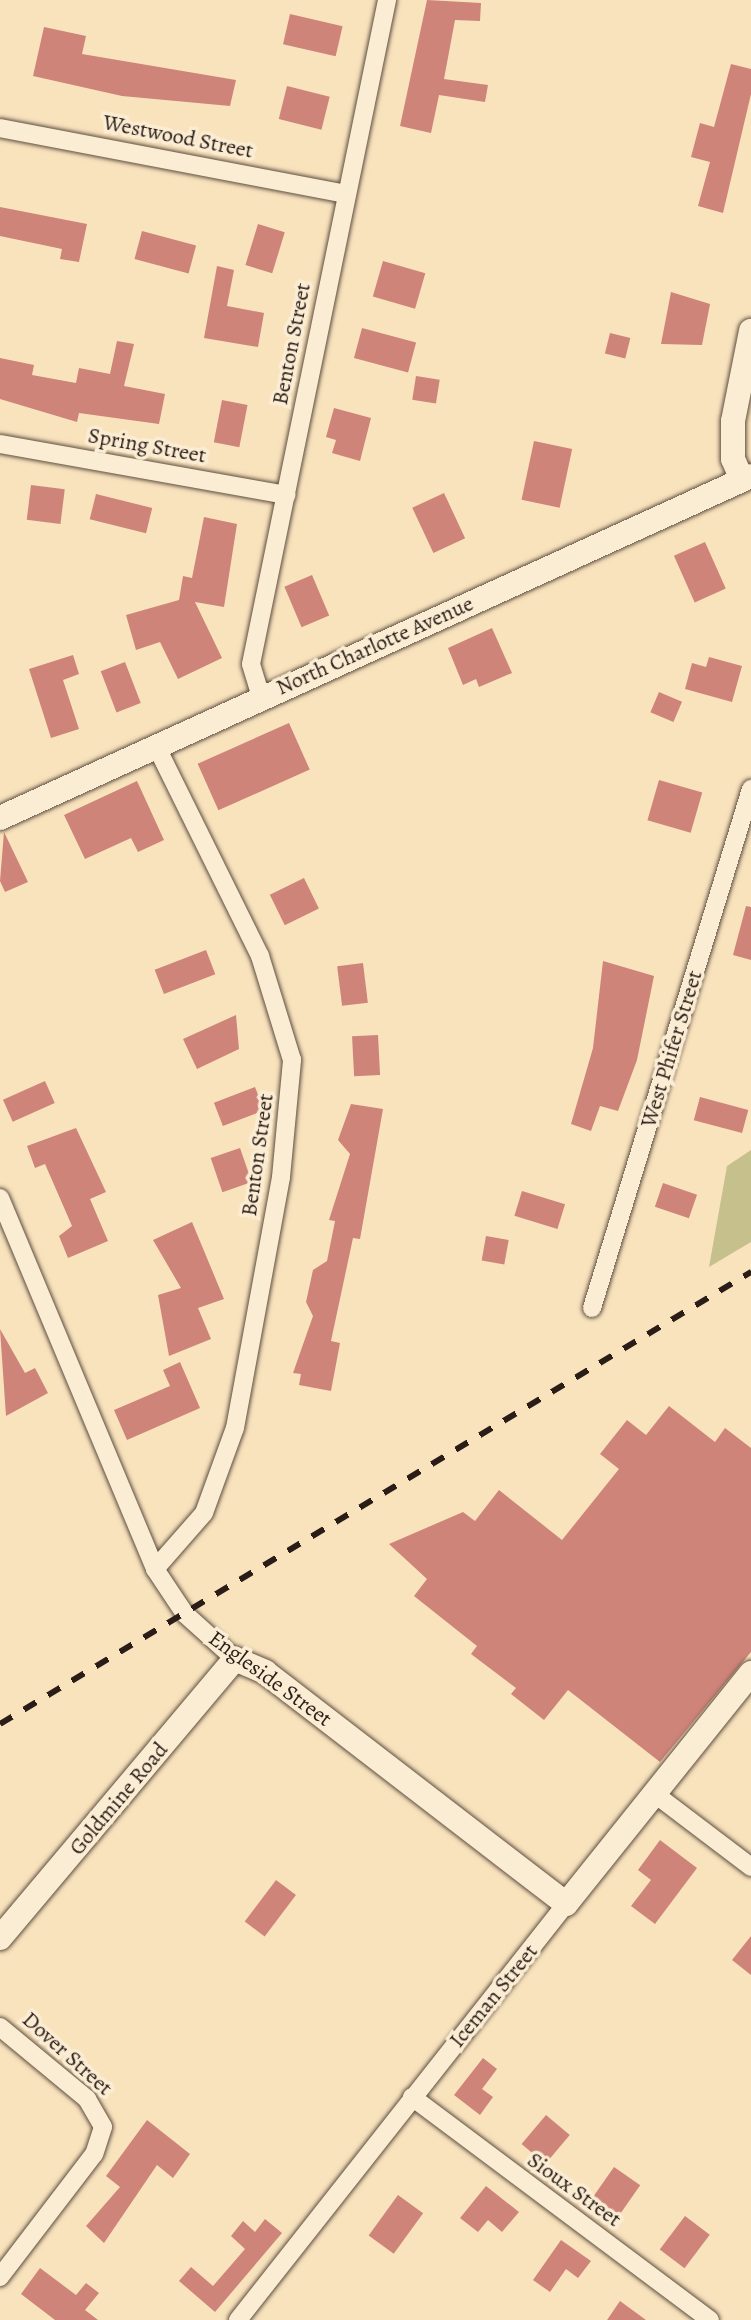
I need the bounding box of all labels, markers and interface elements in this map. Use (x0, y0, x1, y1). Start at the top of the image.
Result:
street label: Westwood Street (101, 110, 255, 164)
street label: Benton Street (267, 281, 317, 407)
street label: Spring Street (86, 423, 208, 469)
street label: North Charlotte Avenue (272, 591, 478, 701)
street label: West Phifer Street (636, 967, 708, 1131)
street label: Benton Street (236, 1092, 280, 1218)
street label: Engleside Street (203, 1625, 337, 1733)
street label: Goldmine Road (64, 1737, 174, 1861)
street label: Iceman Street (444, 1939, 544, 2053)
street label: Dover Street (16, 2007, 118, 2101)
street label: Sioux Street (522, 2147, 626, 2233)

